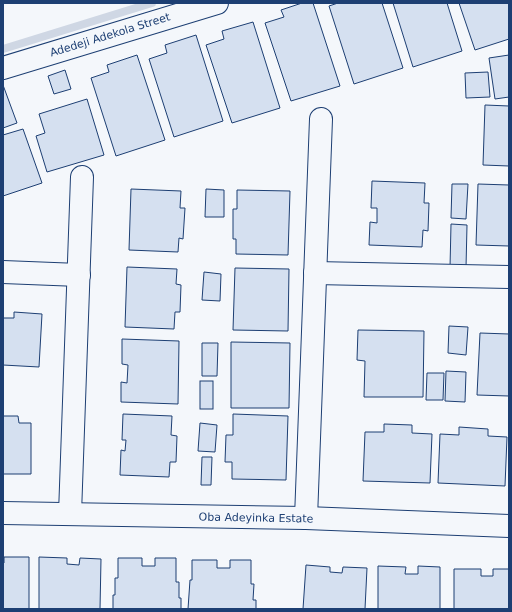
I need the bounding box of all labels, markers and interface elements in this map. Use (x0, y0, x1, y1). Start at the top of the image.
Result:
street label: Adedeji Adekola Street (48, 10, 172, 59)
street label: Oba Adeyinka Estate (199, 510, 314, 526)

